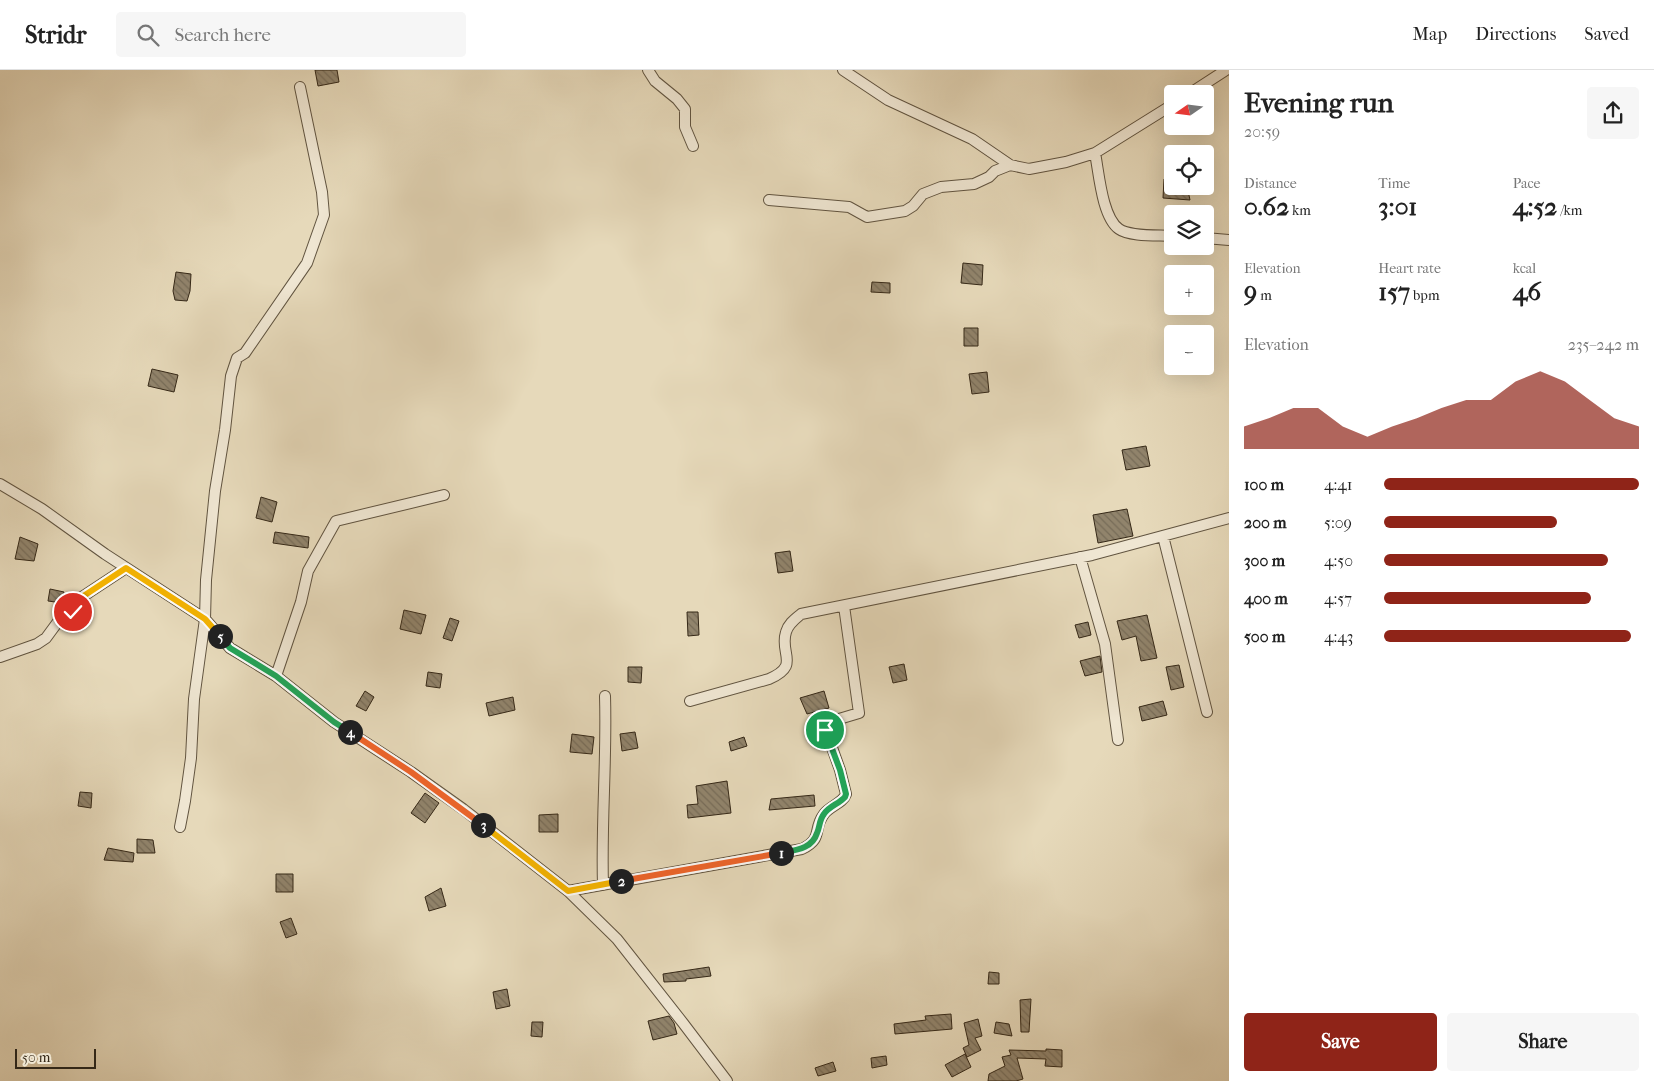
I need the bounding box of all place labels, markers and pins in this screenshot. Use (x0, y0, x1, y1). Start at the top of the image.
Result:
pin (52, 591, 94, 633)
pin: 5 (208, 624, 232, 648)
pin (804, 709, 846, 751)
pin: 4 (338, 720, 362, 744)
pin: 3 (470, 812, 496, 838)
pin: 1 (768, 840, 794, 866)
pin: 2 (608, 868, 634, 894)

